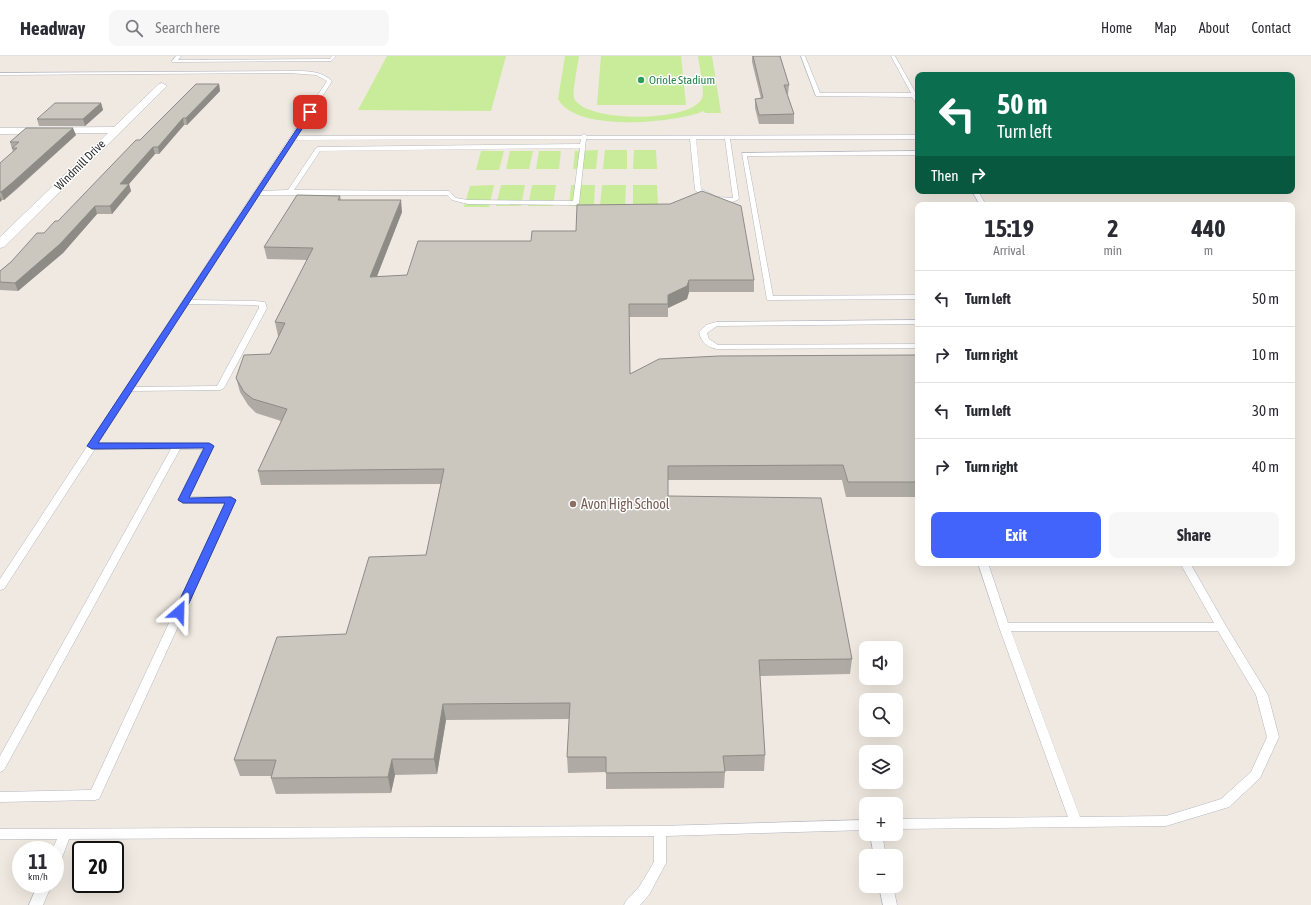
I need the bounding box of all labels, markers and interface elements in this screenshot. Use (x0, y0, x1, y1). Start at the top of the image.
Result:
search box (109, 10, 389, 46)
text: Headway (20, 17, 85, 39)
icon: search (123, 17, 145, 39)
text: Search here (155, 19, 220, 36)
text: Home (1101, 20, 1132, 36)
text: Map (1154, 20, 1177, 36)
text: About (1199, 20, 1230, 36)
text: Contact (1252, 20, 1291, 36)
place label: Oriole Stadium (649, 73, 715, 87)
marker: Oriole Stadium (636, 75, 646, 85)
icon: left (931, 88, 983, 140)
text: 50 m (997, 88, 1047, 120)
pin (293, 95, 327, 129)
icon: arrive (299, 101, 321, 123)
text: Turn left (997, 121, 1052, 142)
street label: Windmill Drive (52, 137, 108, 193)
icon: right (967, 164, 989, 186)
text: Then (931, 167, 959, 184)
text: 15:19 (985, 215, 1034, 242)
text: 2 (1107, 215, 1118, 242)
text: 440 (1192, 215, 1225, 242)
text: Arrival (993, 243, 1025, 258)
text: min (1103, 243, 1122, 258)
text: m (1204, 243, 1213, 258)
icon: left (931, 288, 953, 310)
text: Turn left (965, 290, 1011, 307)
text: 50 m (1252, 290, 1279, 307)
icon: right (931, 344, 953, 366)
text: Turn right (965, 346, 1018, 363)
text: 10 m (1252, 346, 1279, 363)
icon: left (931, 400, 953, 422)
text: Turn left (965, 402, 1011, 419)
text: 30 m (1252, 402, 1279, 419)
icon: right (931, 456, 953, 478)
text: Turn right (965, 458, 1018, 475)
text: 40 m (1252, 458, 1279, 475)
place label: Avon High School (581, 496, 670, 512)
marker: Avon High School (568, 499, 578, 509)
button: Exit (931, 512, 1101, 558)
button: Share (1109, 512, 1279, 558)
position arrow (158, 591, 200, 633)
map controls (859, 641, 903, 893)
button: sound (859, 641, 903, 685)
button: search (859, 693, 903, 737)
button: layers (859, 745, 903, 789)
button: + (859, 797, 903, 841)
speed limit sign: 20 (72, 841, 124, 893)
button: − (859, 849, 903, 893)
text: 11 (29, 850, 47, 873)
text: km/h (28, 871, 48, 882)

